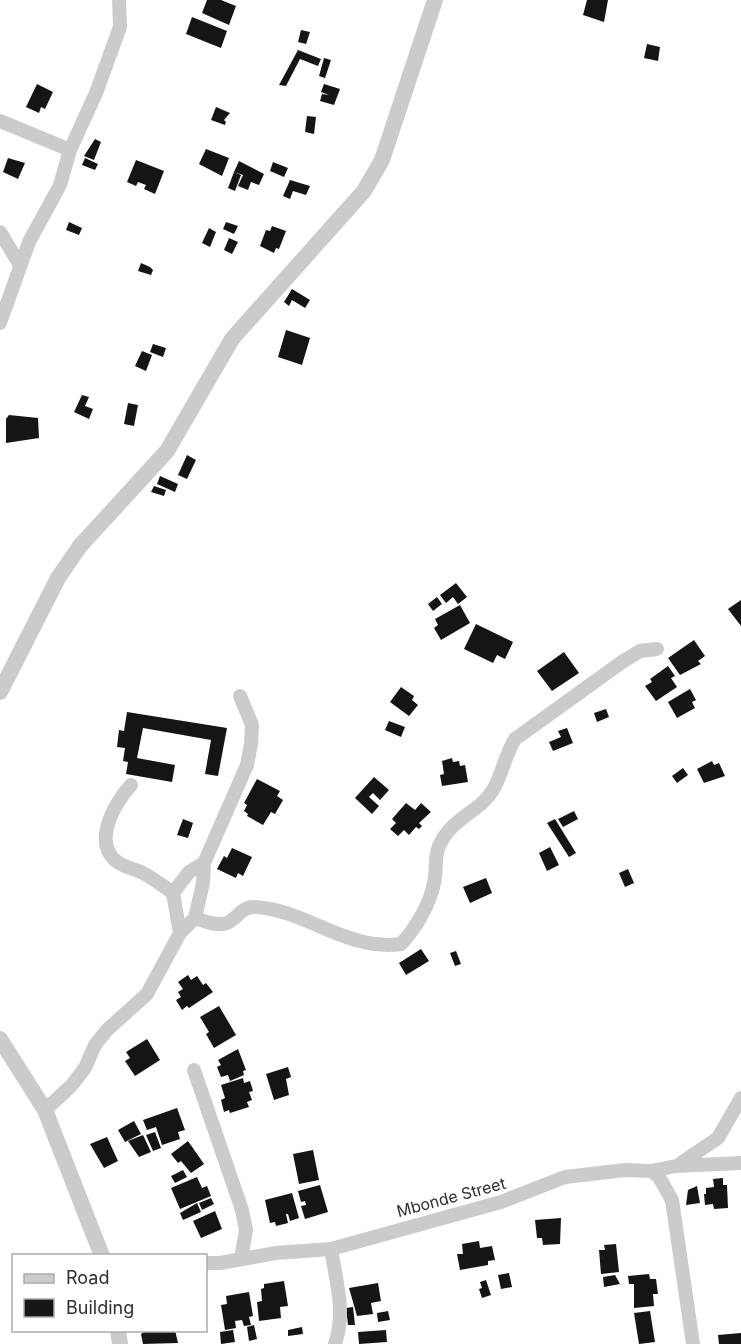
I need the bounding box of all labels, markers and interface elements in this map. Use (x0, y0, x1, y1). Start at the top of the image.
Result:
street label: Mbonde Street (394, 1173, 508, 1221)
legend (12, 1254, 207, 1332)
text: Road (66, 1267, 109, 1288)
text: Building (66, 1297, 134, 1318)

